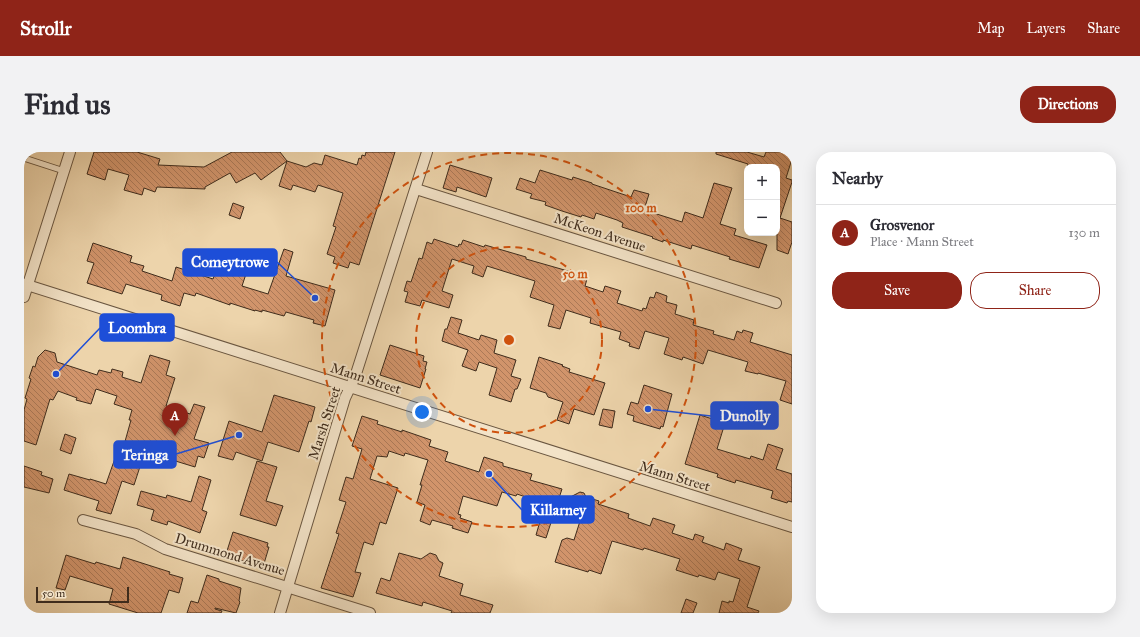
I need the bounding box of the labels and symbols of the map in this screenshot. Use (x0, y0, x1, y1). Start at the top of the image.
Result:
text: 100 m (625, 201, 658, 215)
street label: McKeon Avenue (552, 210, 648, 255)
callout: Comeytrowe (183, 249, 277, 276)
text: Comeytrowe (191, 253, 270, 272)
text: 50 m (562, 267, 589, 281)
callout: Loombra (100, 314, 174, 341)
text: Loombra (108, 319, 167, 337)
centre of rings (502, 333, 516, 347)
street label: Mann Street (328, 359, 403, 398)
street label: Marsh Street (305, 384, 344, 462)
your location (412, 402, 432, 422)
callout: Dunolly (711, 402, 778, 429)
pin: A (162, 403, 188, 436)
text: Dunolly (720, 407, 771, 426)
callout: Teringa (114, 441, 176, 468)
text: Teringa (121, 446, 169, 465)
street label: Mann Street (637, 458, 712, 495)
callout: Killarney (522, 496, 594, 523)
text: Killarney (530, 501, 587, 520)
street label: Drummond Avenue (173, 530, 287, 579)
scale bar (36, 585, 129, 604)

